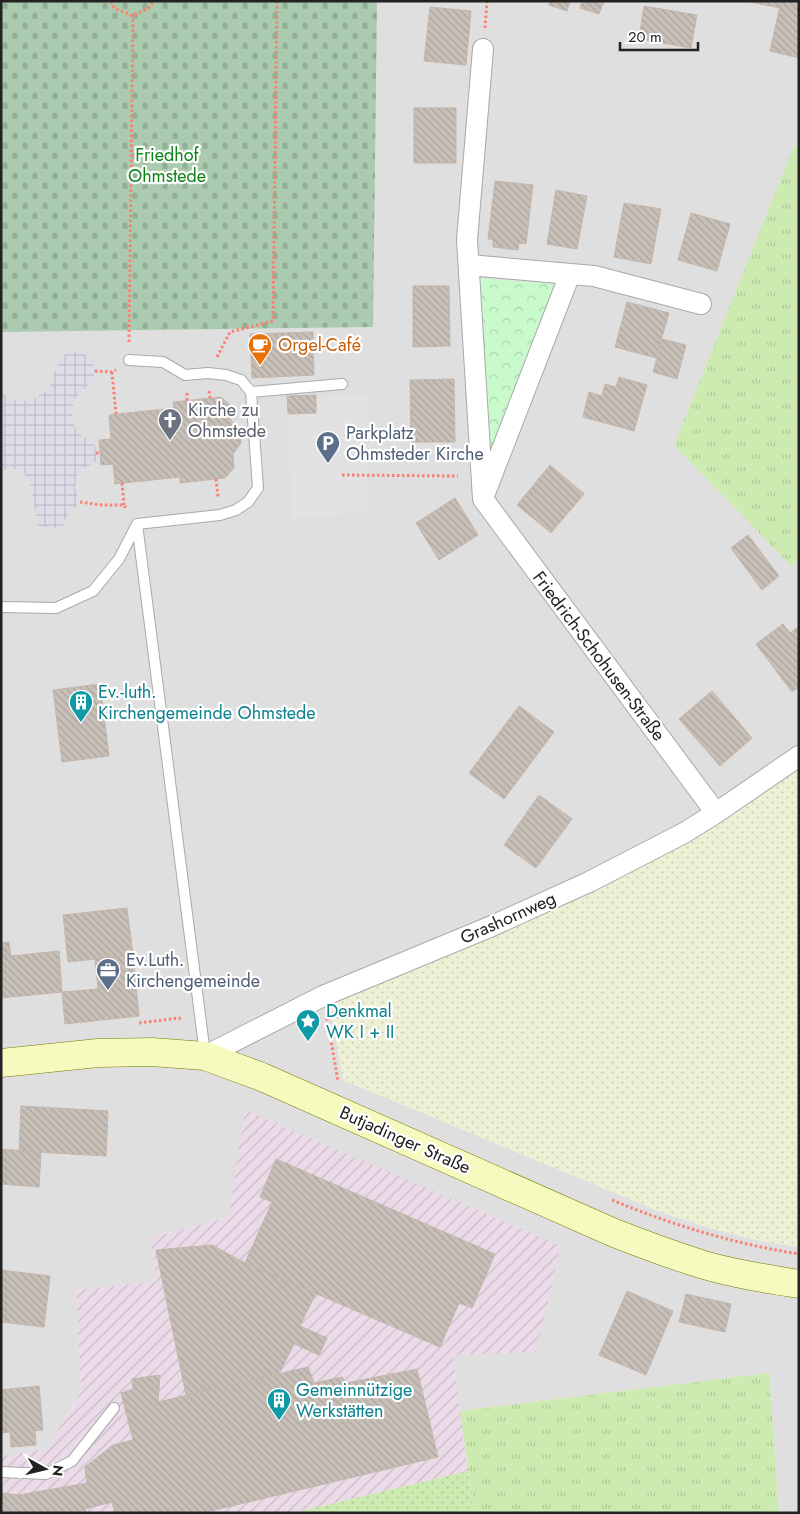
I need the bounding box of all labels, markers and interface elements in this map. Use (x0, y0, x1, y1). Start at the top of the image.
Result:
scale bar (620, 20, 698, 52)
text: 20 m (628, 26, 662, 48)
park label: Friedhof Ohmstede (128, 142, 206, 189)
cafe icon: Orgel-Café (247, 332, 273, 366)
place label: Orgel-Café (278, 332, 361, 358)
place label: Kirche zu Ohmstede (188, 397, 266, 444)
church icon: Kirche zu Ohmstede (157, 407, 183, 441)
place label: Parkplatz Ohmsteder Kirche (346, 420, 484, 467)
parking icon: Parkplatz Ohmsteder Kirche (315, 430, 341, 464)
street label: Friedrich-Schohusen-Straße (526, 566, 672, 746)
place label: Ev.-luth. Kirchengemeinde Ohmstede (98, 679, 316, 726)
building icon: Ev.-luth. Kirchengemeinde Ohmstede (68, 689, 94, 723)
street label: Grashornweg (456, 885, 560, 951)
place label: Ev.Luth. Kirchengemeinde (126, 947, 260, 994)
office icon: Ev.Luth. Kirchengemeinde (95, 957, 121, 991)
place label: Denkmal WK I + II (326, 998, 395, 1045)
place icon: Denkmal WK I + II (295, 1008, 321, 1042)
street label: Butjadinger Straße (335, 1099, 475, 1181)
place label: Gemeinnützige Werkstätten (296, 1377, 412, 1424)
building icon: Gemeinnützige Werkstätten (266, 1387, 292, 1421)
north arrow (20, 1444, 70, 1494)
text: N (47, 1464, 69, 1478)

